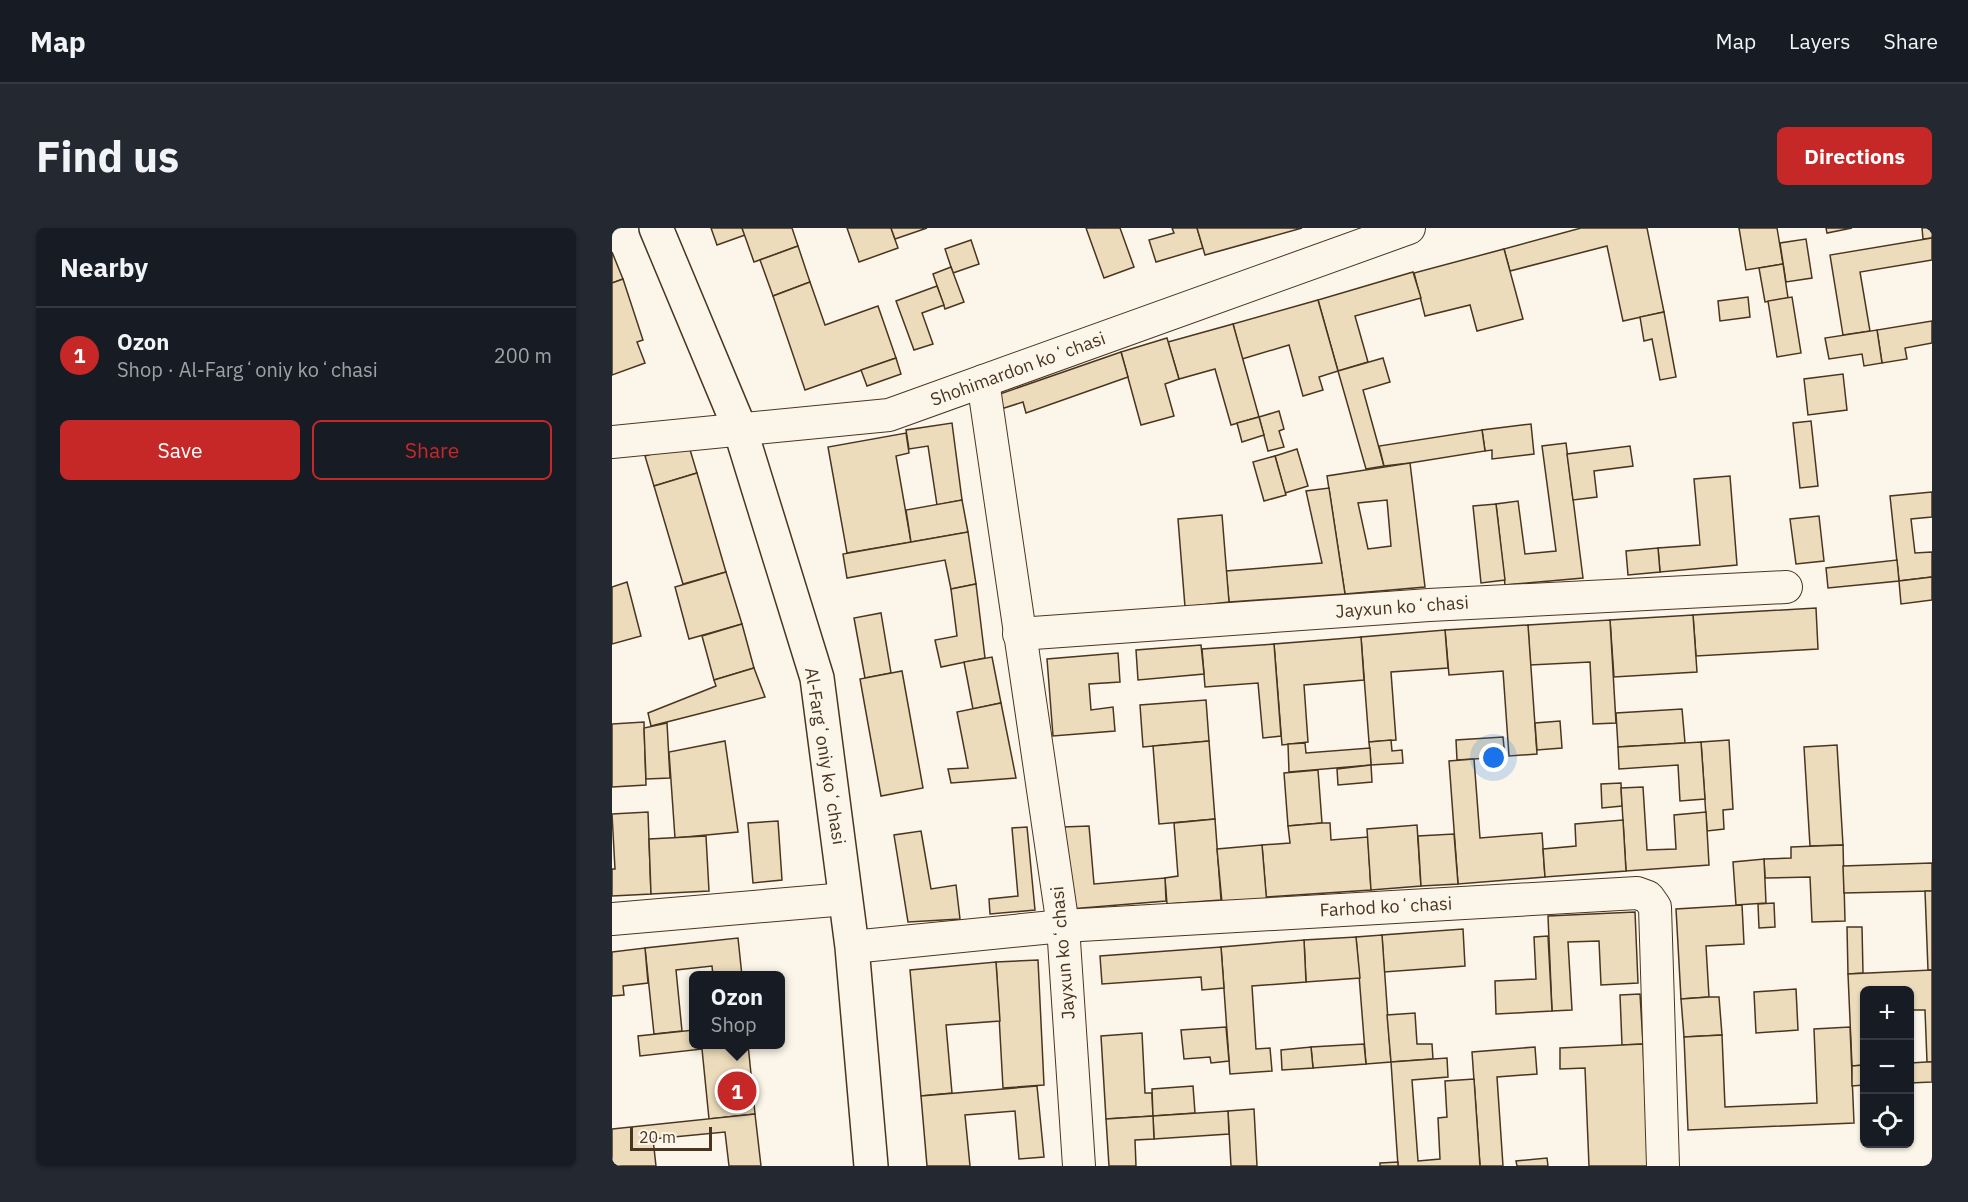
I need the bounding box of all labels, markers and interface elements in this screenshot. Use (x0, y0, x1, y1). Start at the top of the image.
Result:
text: Map (30, 23, 86, 60)
text: Map (1716, 27, 1756, 55)
text: Layers (1789, 27, 1851, 55)
text: Share (1884, 27, 1938, 55)
button: Directions (1777, 127, 1932, 185)
text: Find us (36, 129, 179, 184)
text: Nearby (60, 250, 148, 284)
street label: Shohimardon koʻchasi (927, 326, 1108, 411)
text: Ozon (117, 327, 169, 356)
text: 1 (74, 342, 86, 369)
text: 200 m (494, 342, 552, 369)
text: Shop · Al-Fargʻoniy koʻchasi (117, 356, 378, 383)
button: Save (60, 420, 300, 480)
button: Share (312, 420, 552, 480)
street label: Jayxun koʻchasi (1334, 590, 1469, 623)
street label: Al-Fargʻoniy koʻchasi (800, 666, 851, 846)
your location (1479, 743, 1508, 772)
street label: Jayxun koʻchasi (1045, 885, 1080, 1021)
street label: Farhod koʻchasi (1319, 892, 1453, 921)
popup (689, 971, 785, 1049)
text: Ozon (711, 982, 763, 1011)
map controls (1860, 986, 1914, 1148)
button: + (1860, 986, 1914, 1040)
text: Shop (711, 1011, 757, 1038)
button: − (1860, 1040, 1914, 1094)
pin: 1 (718, 1068, 756, 1114)
button: locate (1860, 1094, 1914, 1148)
scale bar (630, 1124, 712, 1152)
text: 20 m (639, 1127, 676, 1147)

